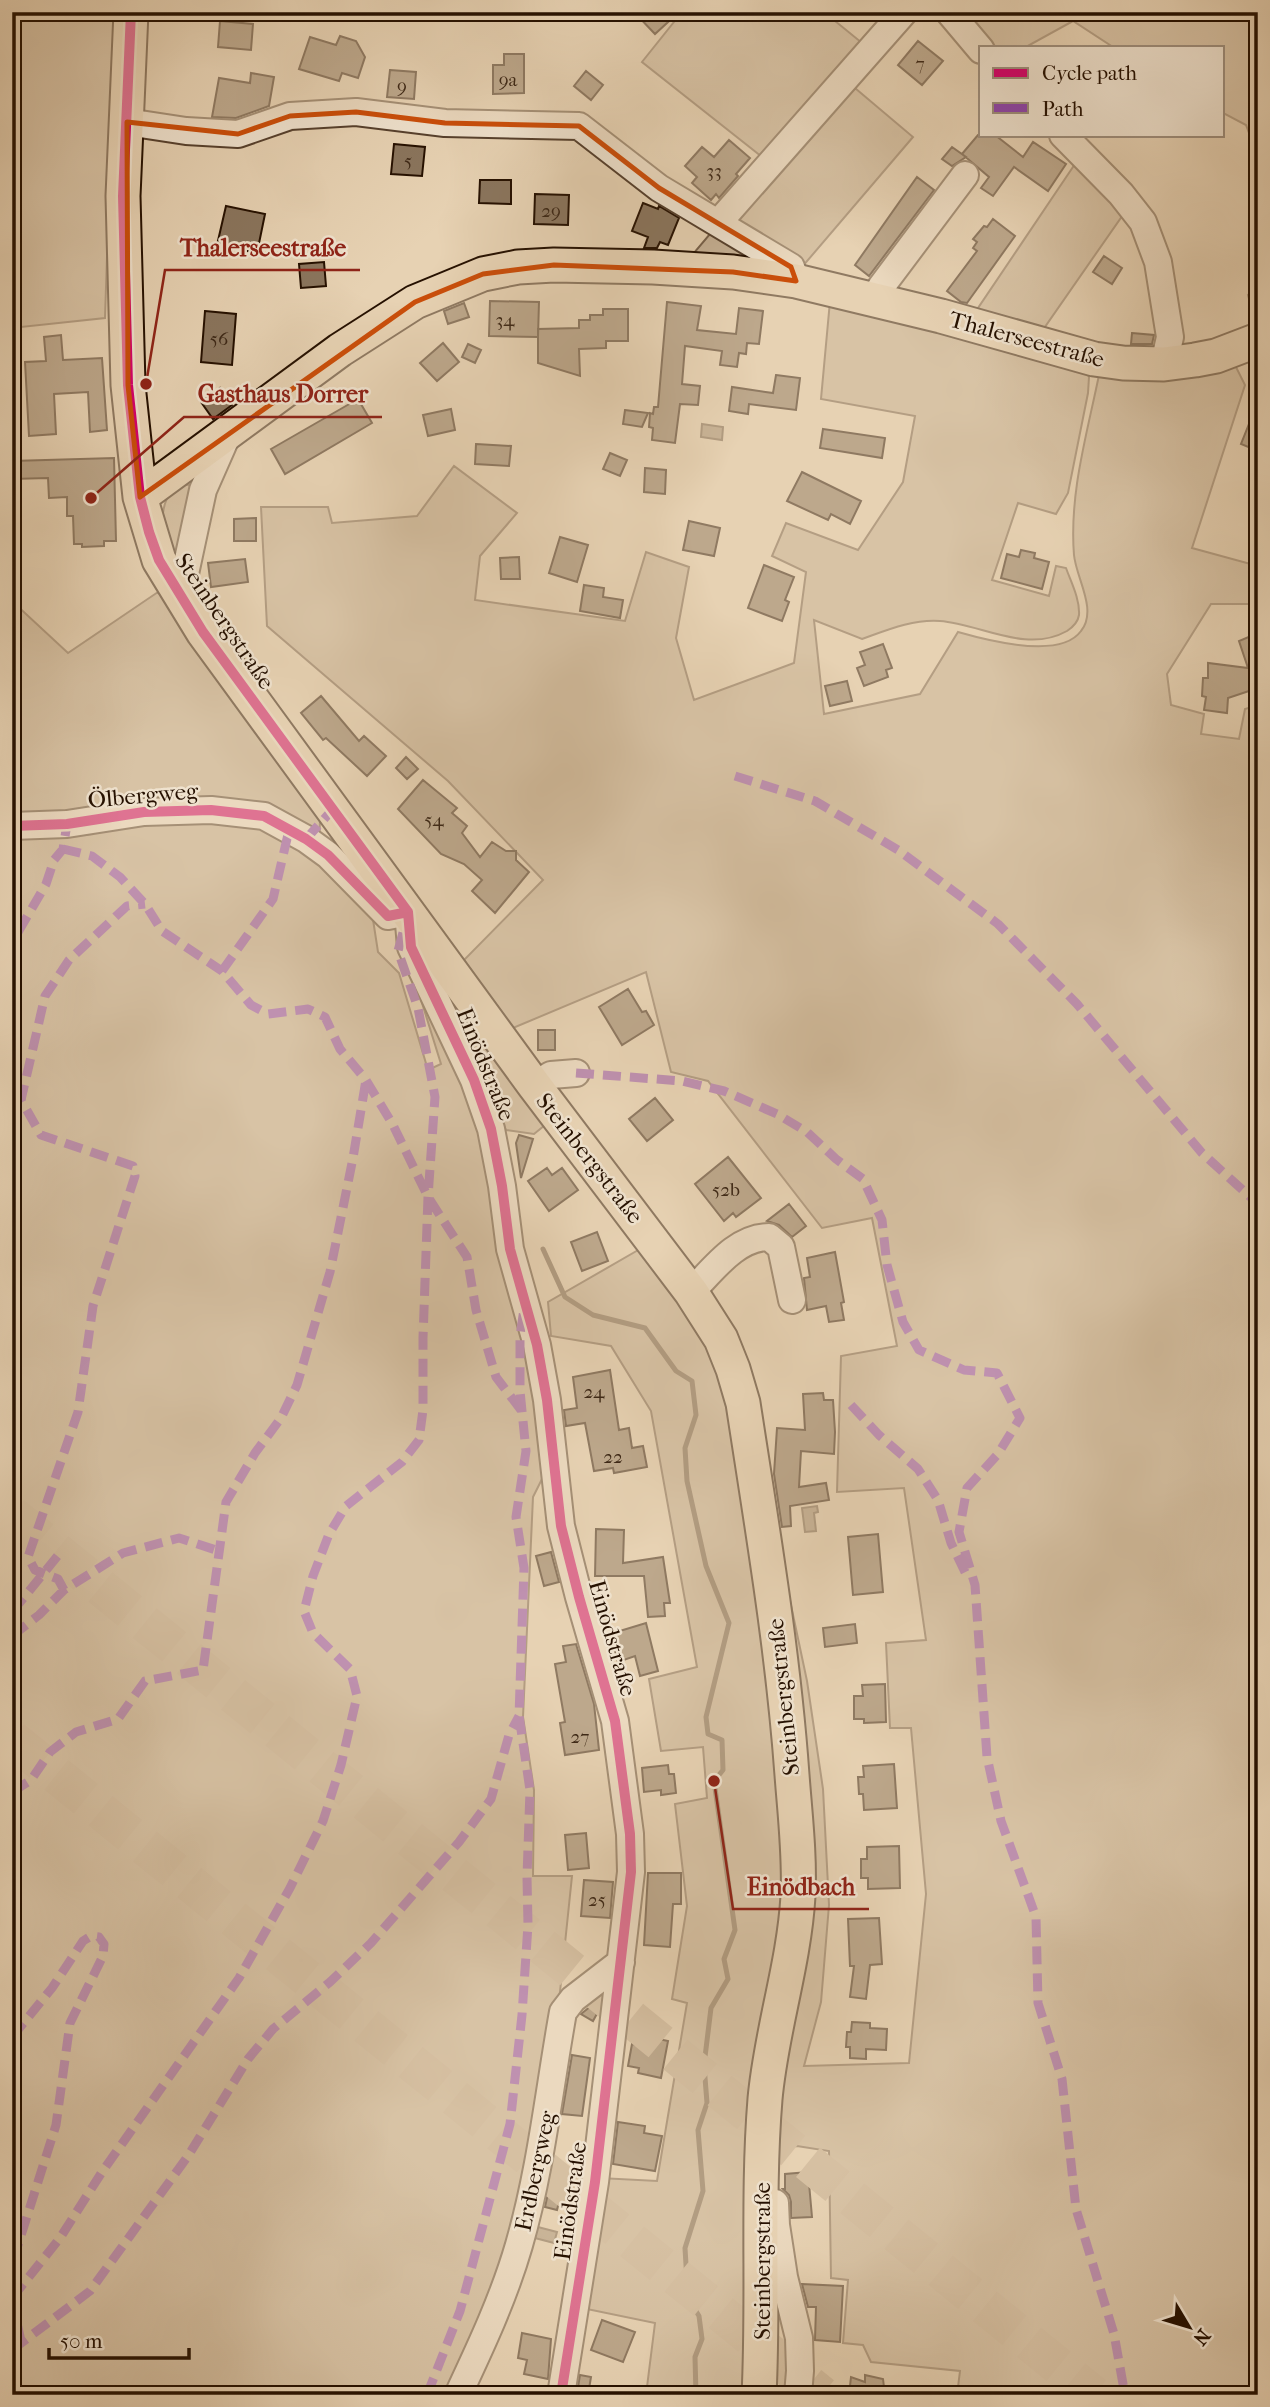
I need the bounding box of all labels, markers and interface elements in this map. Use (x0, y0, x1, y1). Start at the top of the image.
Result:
legend (979, 46, 1224, 136)
house number: 7 (915, 53, 925, 75)
text: Cycle path (1042, 61, 1137, 85)
house number: 9a (499, 69, 518, 91)
house number: 9 (397, 75, 407, 97)
text: Path (1042, 97, 1084, 121)
house number: 5 (404, 150, 412, 172)
house number: 33 (706, 160, 722, 182)
house number: 29 (541, 200, 561, 222)
callout: Thalerseestraße (165, 225, 360, 270)
text: Thalerseestraße (179, 234, 346, 262)
street label: Thalerseestraße (946, 306, 1107, 373)
house number: 34 (495, 309, 515, 331)
house number: 56 (210, 328, 229, 350)
callout: Gasthaus Dorrer (184, 372, 382, 417)
text: Gasthaus Dorrer (198, 380, 369, 408)
street label: Steinbergstraße (169, 548, 280, 694)
street label: Ölbergweg (87, 777, 200, 814)
house number: 54 (424, 809, 444, 831)
street label: Einödstraße (451, 1004, 520, 1125)
street label: Steinbergstraße (530, 1088, 649, 1229)
house number: 52b (712, 1179, 740, 1201)
house number: 24 (584, 1381, 605, 1403)
house number: 22 (603, 1446, 623, 1468)
street label: Einödstraße (583, 1577, 642, 1699)
street label: Steinbergstraße (762, 1617, 805, 1777)
house number: 27 (571, 1726, 589, 1748)
callout: Einödbach (733, 1864, 869, 1909)
text: Einödbach (747, 1873, 856, 1901)
house number: 25 (588, 1889, 606, 1911)
street label: Erdbergweg (510, 2108, 562, 2234)
street label: Einödstraße (549, 2140, 592, 2262)
street label: Steinbergstraße (749, 2182, 776, 2340)
north arrow (1154, 2292, 1224, 2362)
scale bar (49, 2316, 189, 2360)
text: N (1188, 2324, 1215, 2350)
text: 50 m (60, 2329, 103, 2353)

